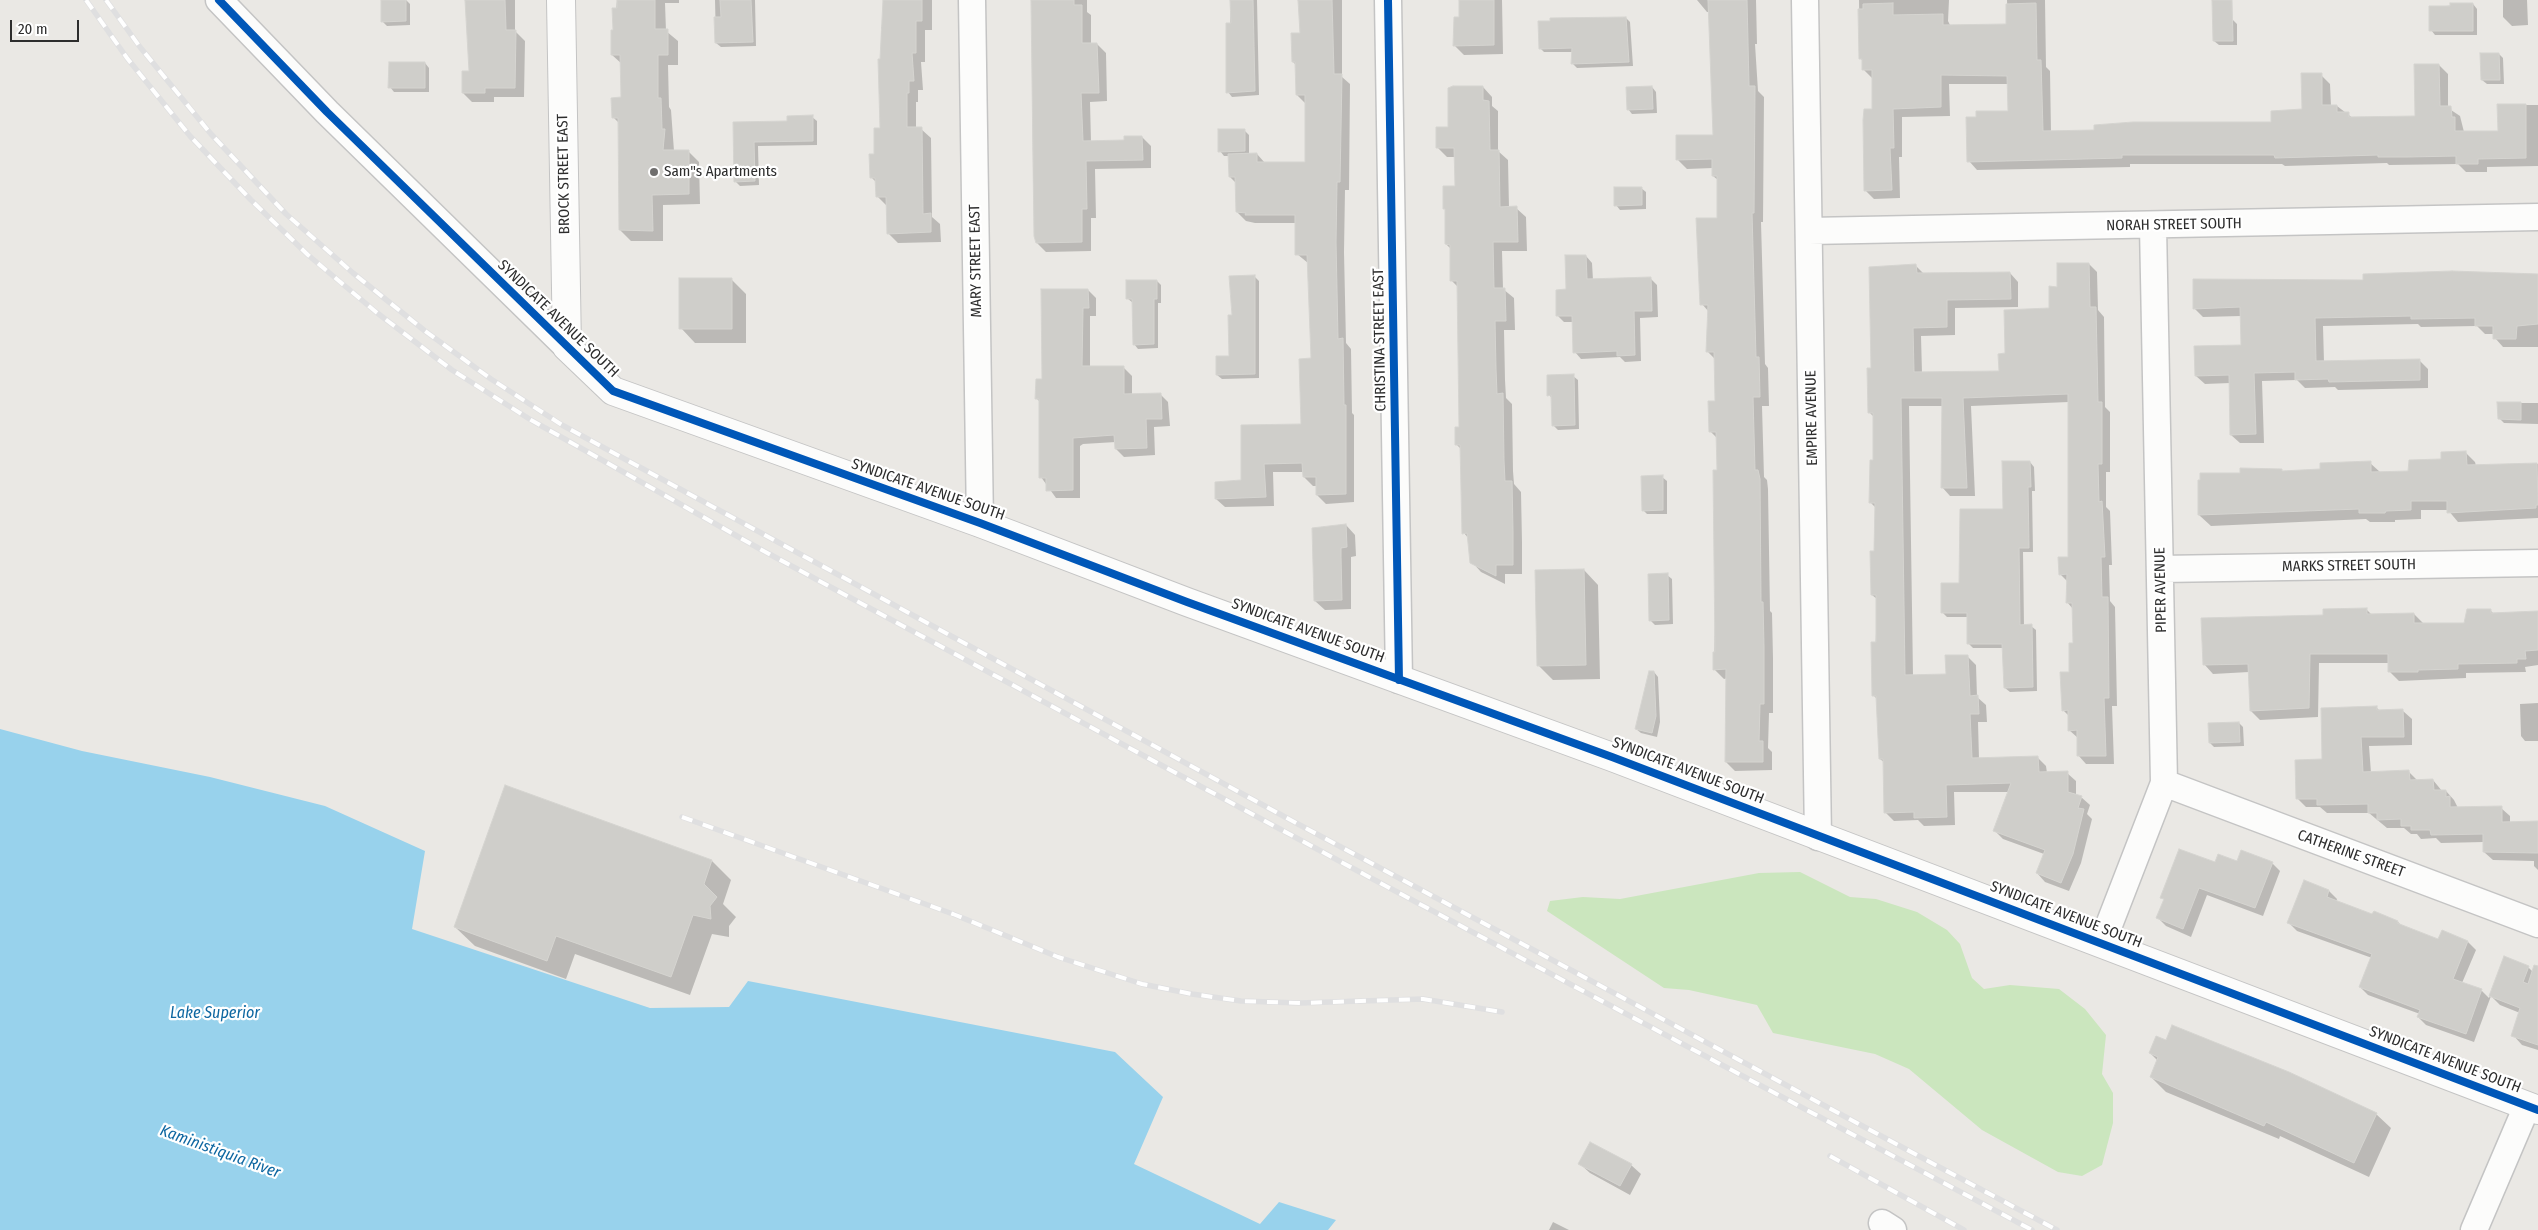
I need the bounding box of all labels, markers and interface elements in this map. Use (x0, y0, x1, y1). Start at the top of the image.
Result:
scale bar (12, 10, 81, 42)
text: 20 m (18, 20, 48, 38)
street label: BROCK STREET EAST (554, 114, 574, 234)
place label: Sam"s Apartments (664, 163, 777, 181)
marker: Sam"s Apartments (648, 166, 660, 178)
street label: MARY STREET EAST (966, 204, 986, 318)
street label: NORAH STREET SOUTH (2106, 215, 2242, 235)
street label: SYNDICATE AVENUE SOUTH (494, 257, 622, 381)
street label: CHRISTINA STREET EAST (1370, 268, 1390, 412)
street label: EMPIRE AVENUE (1802, 370, 1822, 466)
street label: SYNDICATE AVENUE SOUTH (849, 455, 1007, 525)
street label: PIPER AVENUE (2151, 547, 2171, 633)
street label: MARKS STREET SOUTH (2282, 556, 2416, 576)
street label: SYNDICATE AVENUE SOUTH (1229, 595, 1387, 667)
street label: SYNDICATE AVENUE SOUTH (1610, 734, 1766, 808)
street label: CATHERINE STREET (2295, 826, 2407, 882)
street label: SYNDICATE AVENUE SOUTH (1988, 878, 2144, 952)
water label: Lake Superior (170, 1004, 260, 1024)
street label: SYNDICATE AVENUE SOUTH (2367, 1023, 2523, 1097)
water label: Kaministiquia River (157, 1121, 283, 1183)

